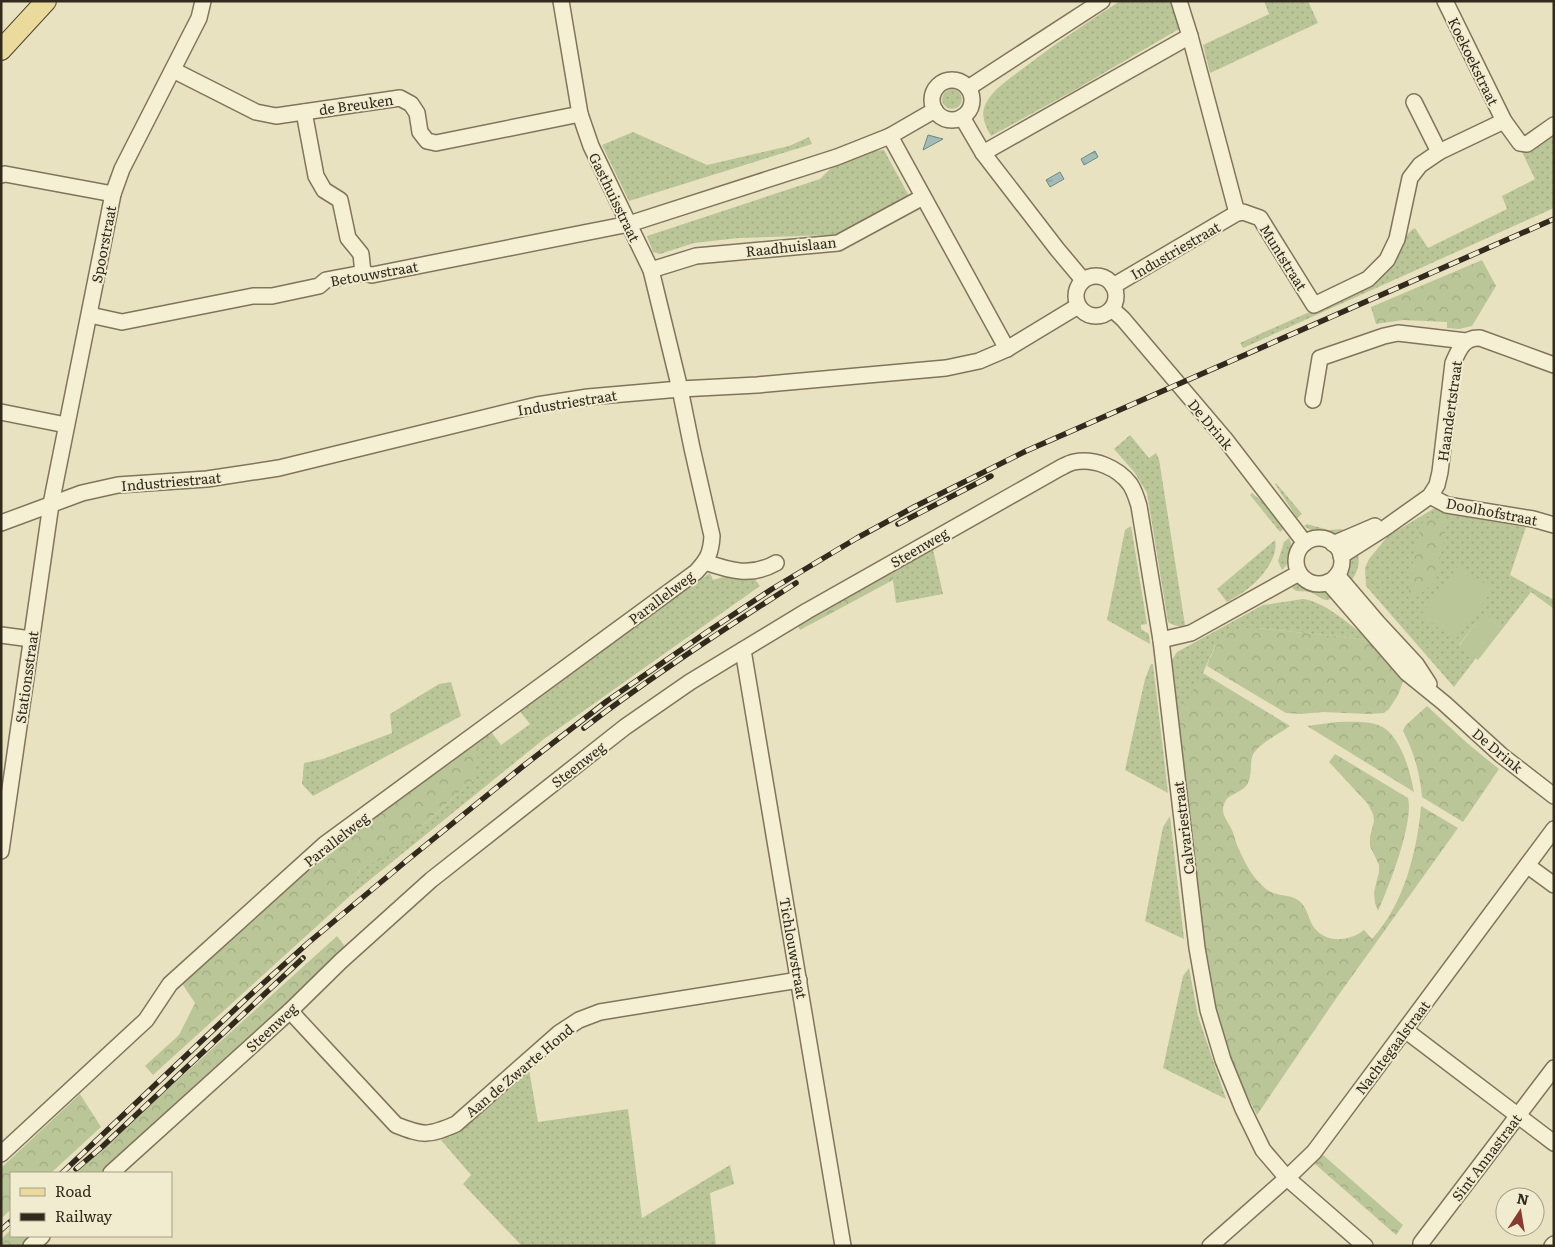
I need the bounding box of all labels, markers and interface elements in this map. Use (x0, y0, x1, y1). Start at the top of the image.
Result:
street label: Koekoekstraat (1444, 13, 1504, 109)
street label: de Breuken (317, 89, 395, 119)
street label: Gasthuisstraat (585, 149, 645, 245)
street label: Spoorstraat (86, 203, 120, 284)
street label: Industriestraat (1126, 216, 1224, 284)
street label: Muntstraat (1256, 220, 1313, 294)
street label: Raadhuislaan (745, 231, 837, 261)
street label: Betouwstraat (328, 255, 420, 291)
street label: Haandertstraat (1432, 359, 1466, 463)
street label: Industriestraat (516, 384, 619, 420)
street label: De Drink (1184, 394, 1238, 454)
street label: Industriestraat (120, 467, 222, 495)
street label: Doolhofstraat (1445, 492, 1540, 530)
street label: Steenweg (886, 522, 952, 572)
street label: Parallelweg (624, 566, 698, 628)
street label: Stationsstraat (10, 629, 42, 725)
street label: De Drink (1468, 723, 1528, 777)
street label: Steenweg (547, 736, 609, 792)
street label: Calvariestraat (1167, 780, 1199, 876)
street label: Parallelweg (299, 807, 373, 871)
street label: Tichlouwstraat (775, 896, 813, 1001)
street label: Nachtegaalstraat (1350, 996, 1434, 1098)
street label: Steenweg (241, 998, 301, 1056)
street label: Aan de Zwarte Hond (461, 1018, 578, 1121)
street label: Sint Annastraat (1447, 1109, 1526, 1205)
legend (10, 1172, 172, 1237)
text: Road (55, 1179, 91, 1202)
north arrow (1495, 1187, 1545, 1237)
text: N (1515, 1187, 1531, 1209)
text: Railway (55, 1204, 113, 1227)

